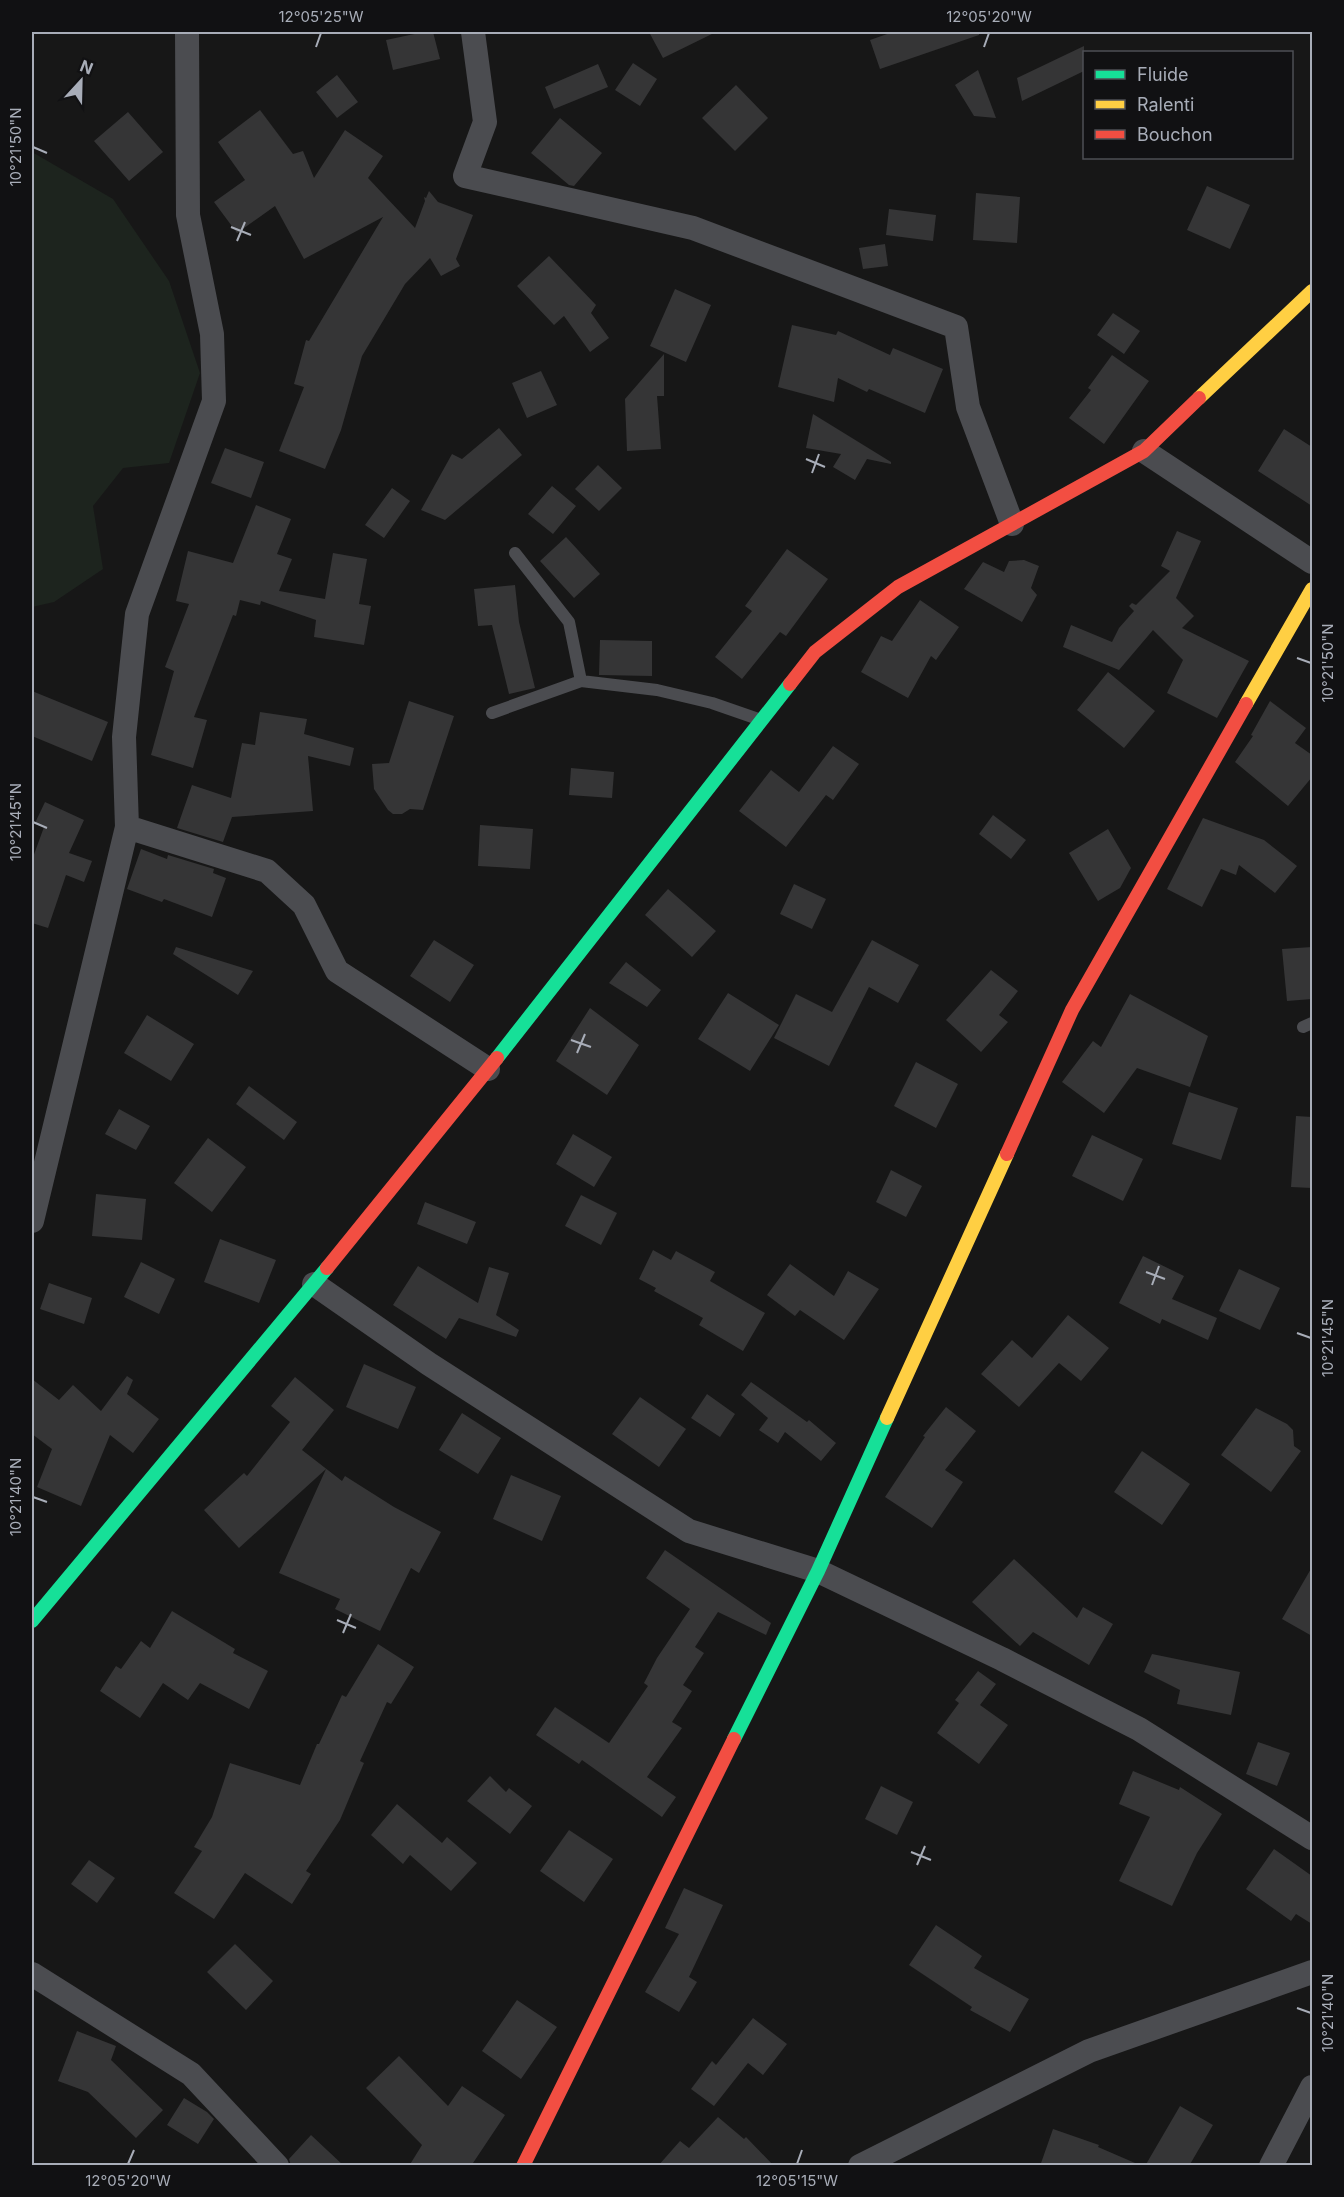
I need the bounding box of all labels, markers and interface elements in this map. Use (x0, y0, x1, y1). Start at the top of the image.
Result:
text: 12°05'25"W (278, 7, 364, 26)
text: 12°05'20"W (946, 7, 1032, 26)
north arrow (51, 51, 111, 111)
legend (1083, 51, 1293, 159)
text: N (77, 56, 96, 79)
text: Fluide (1137, 64, 1189, 85)
text: Ralenti (1137, 94, 1194, 115)
text: 10°21'50"N (6, 107, 25, 187)
text: Bouchon (1137, 124, 1213, 145)
text: 10°21'50"N (1318, 623, 1337, 703)
text: 10°21'45"N (6, 783, 25, 861)
text: 10°21'45"N (1318, 1299, 1337, 1377)
text: 10°21'40"N (6, 1458, 25, 1536)
text: 10°21'40"N (1318, 1974, 1337, 2052)
text: 12°05'20"W (85, 2171, 171, 2190)
text: 12°05'15"W (756, 2171, 838, 2190)

